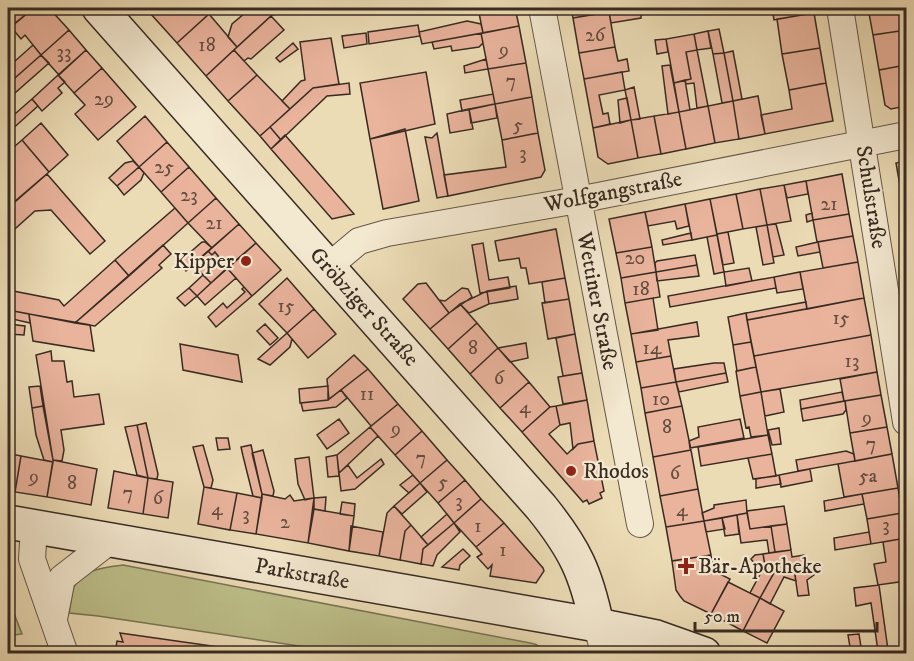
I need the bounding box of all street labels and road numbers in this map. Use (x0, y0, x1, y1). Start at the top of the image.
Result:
street label: Schulstraße (850, 144, 892, 250)
street label: Wolfgangstraße (541, 165, 684, 219)
street label: Wettiner Straße (570, 229, 624, 372)
street label: Gröbziger Straße (303, 242, 425, 372)
street label: Parkstraße (253, 552, 351, 596)

